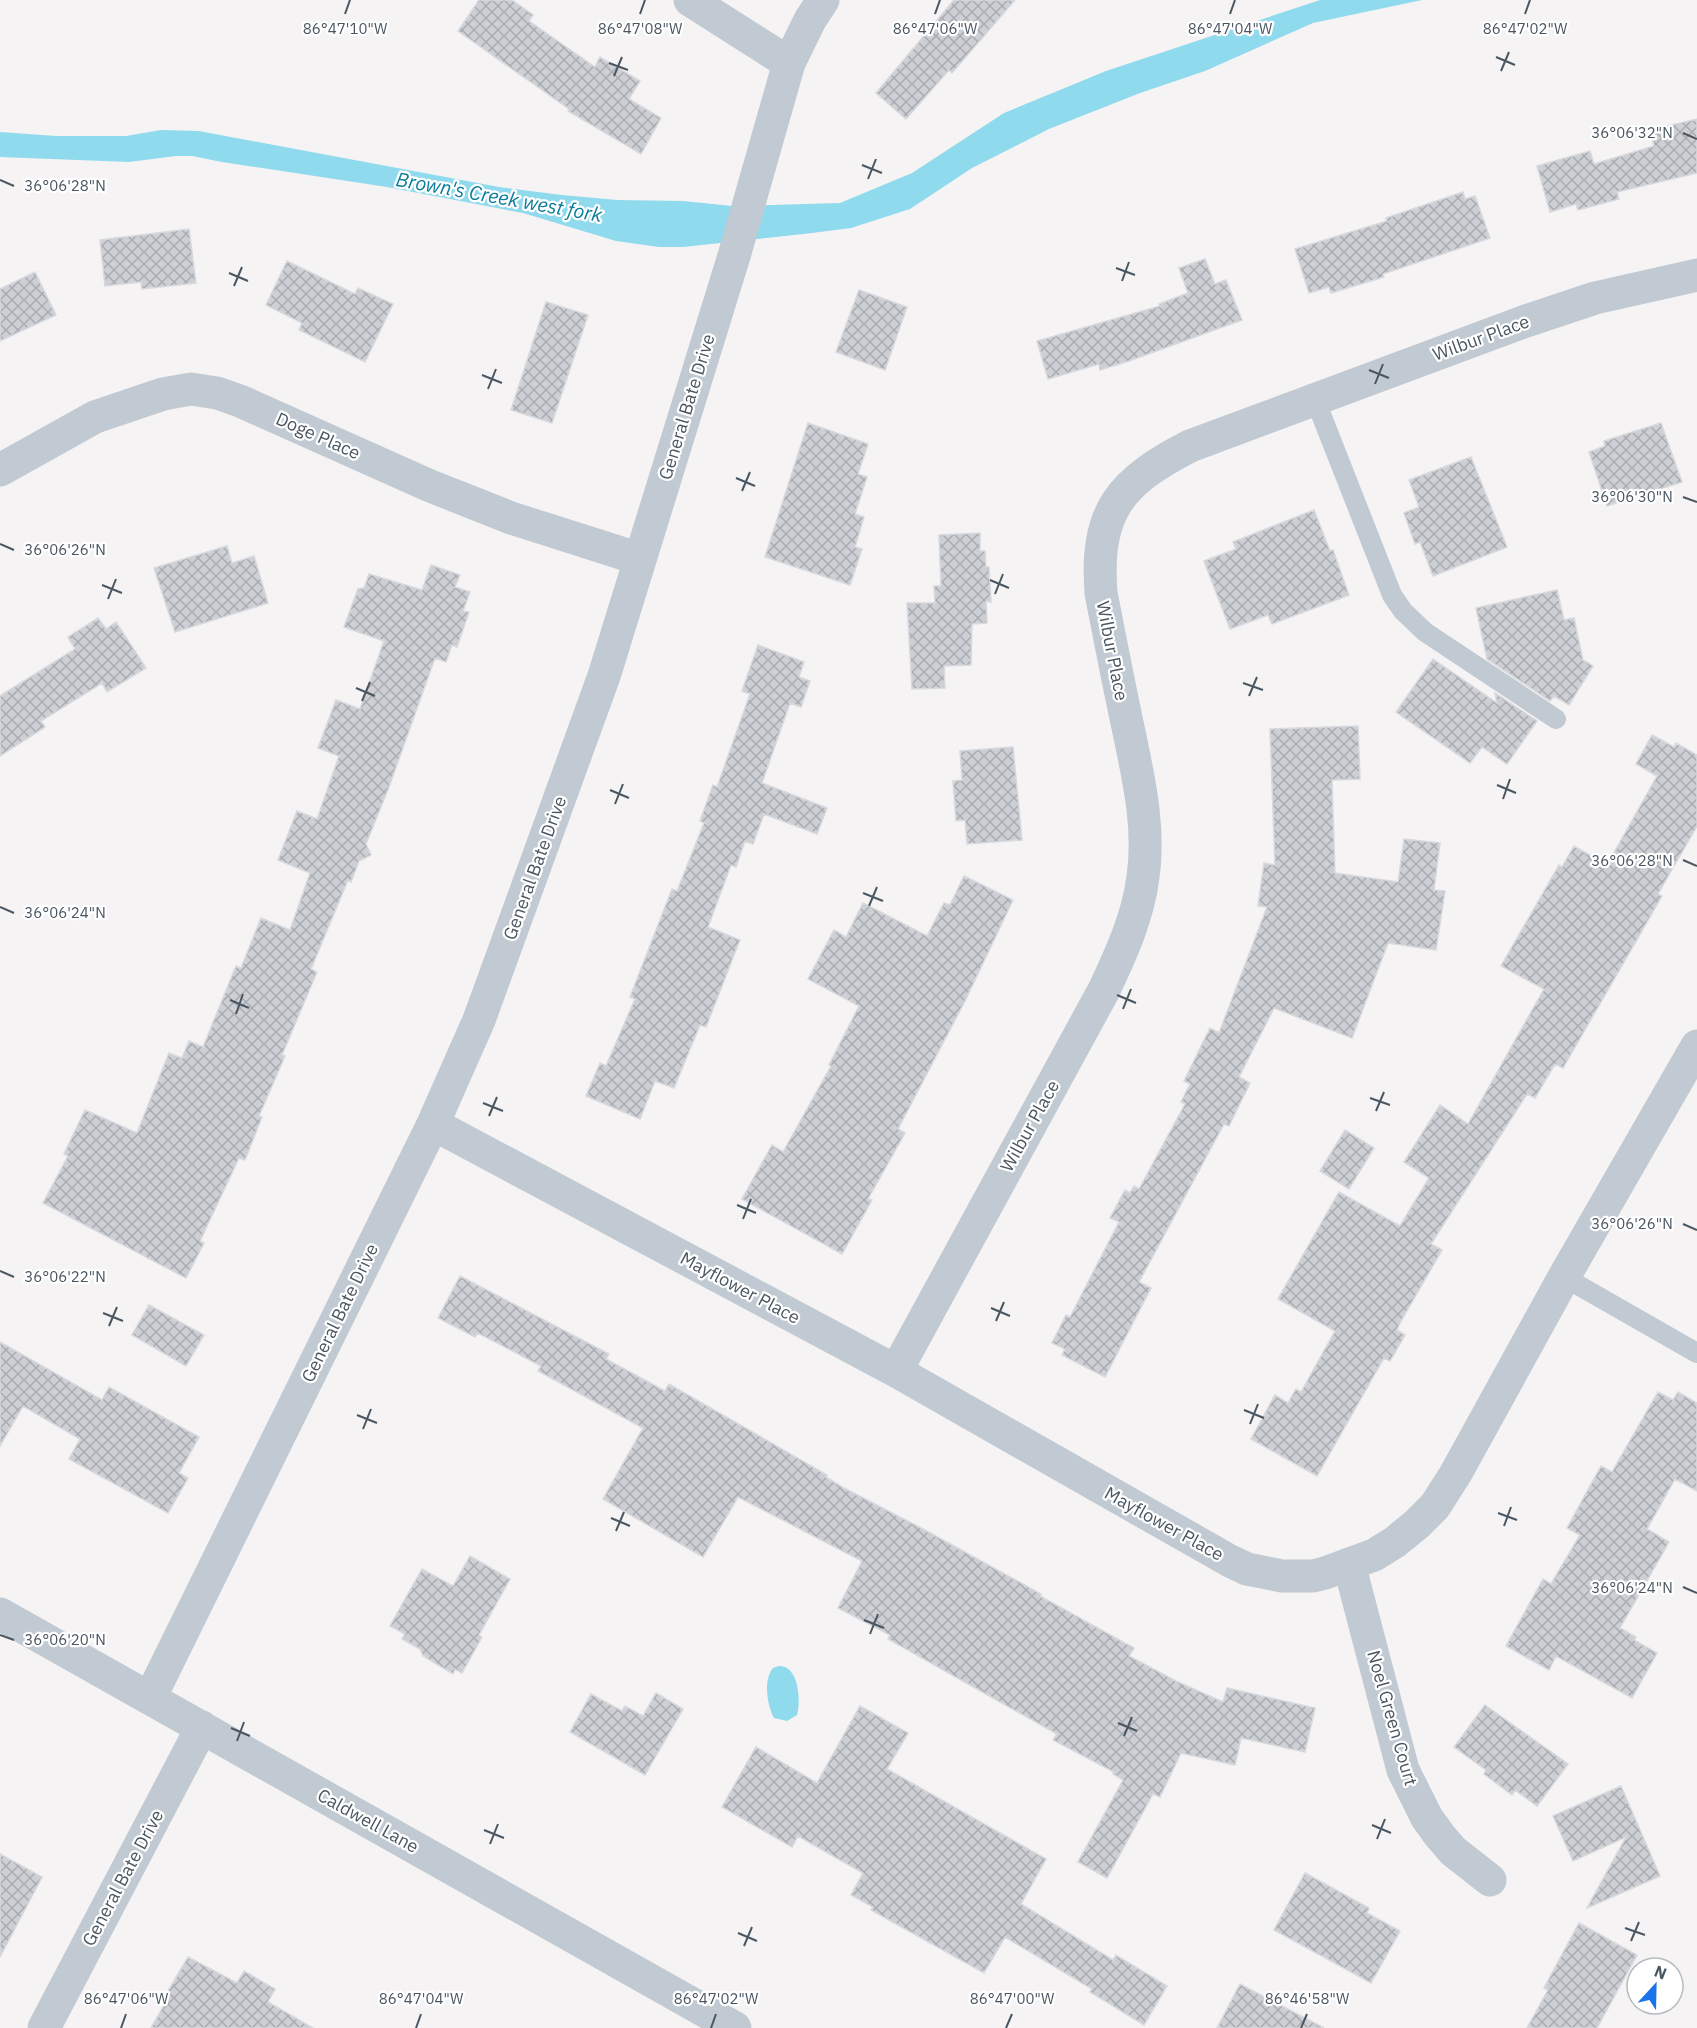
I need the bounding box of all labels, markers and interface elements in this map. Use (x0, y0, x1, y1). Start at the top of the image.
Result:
text: 86°47'10"W (303, 19, 388, 38)
text: 86°47'08"W (598, 19, 683, 38)
text: 86°47'06"W (893, 19, 978, 38)
text: 86°47'04"W (1188, 19, 1273, 38)
text: 86°47'02"W (1483, 19, 1568, 38)
text: 36°06'32"N (1591, 123, 1673, 142)
water label: Brown's Creek west fork (394, 165, 605, 228)
text: 36°06'28"N (24, 176, 106, 195)
street label: Wilbur Place (1429, 309, 1532, 366)
street label: General Bate Drive (653, 331, 720, 483)
street label: Doge Place (272, 407, 364, 464)
text: 36°06'30"N (1591, 487, 1673, 506)
text: 36°06'26"N (24, 540, 106, 559)
street label: Wilbur Place (1092, 599, 1133, 703)
street label: General Bate Drive (498, 793, 571, 943)
text: 36°06'28"N (1591, 851, 1673, 870)
text: 36°06'24"N (24, 903, 106, 922)
street label: Wilbur Place (995, 1076, 1064, 1176)
text: 36°06'26"N (1591, 1214, 1673, 1233)
street label: General Bate Drive (296, 1240, 383, 1386)
street label: Mayflower Place (676, 1246, 804, 1329)
text: 36°06'22"N (24, 1267, 106, 1286)
street label: Mayflower Place (1101, 1481, 1228, 1566)
text: 36°06'24"N (1591, 1578, 1673, 1597)
text: 36°06'20"N (24, 1630, 106, 1649)
street label: Noel Green Court (1362, 1648, 1423, 1788)
street label: Caldwell Lane (314, 1783, 423, 1858)
street label: General Bate Drive (77, 1805, 168, 1950)
north arrow (1625, 1956, 1685, 2016)
text: N (1651, 1961, 1670, 1984)
text: 86°47'06"W (84, 1989, 169, 2008)
text: 86°47'04"W (379, 1989, 464, 2008)
text: 86°47'02"W (674, 1989, 759, 2008)
text: 86°47'00"W (970, 1989, 1055, 2008)
text: 86°46'58"W (1265, 1989, 1350, 2008)

